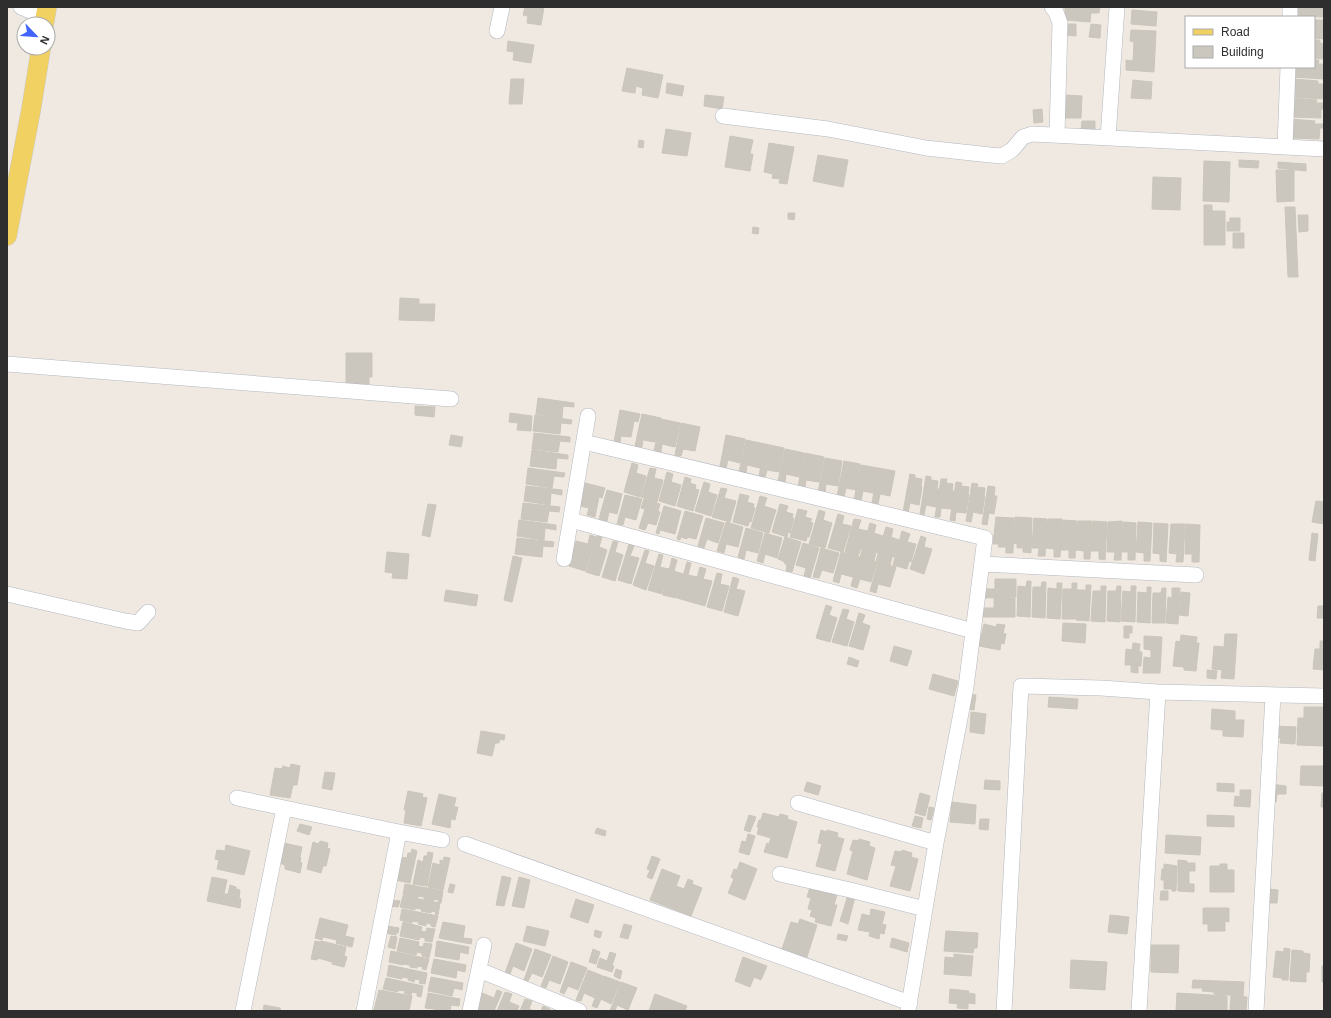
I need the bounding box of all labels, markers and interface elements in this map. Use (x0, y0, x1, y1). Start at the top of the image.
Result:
north arrow (16, 16, 56, 56)
legend (1185, 16, 1315, 68)
text: Road (1221, 25, 1250, 39)
text: N (38, 34, 52, 46)
text: Building (1221, 45, 1264, 59)

